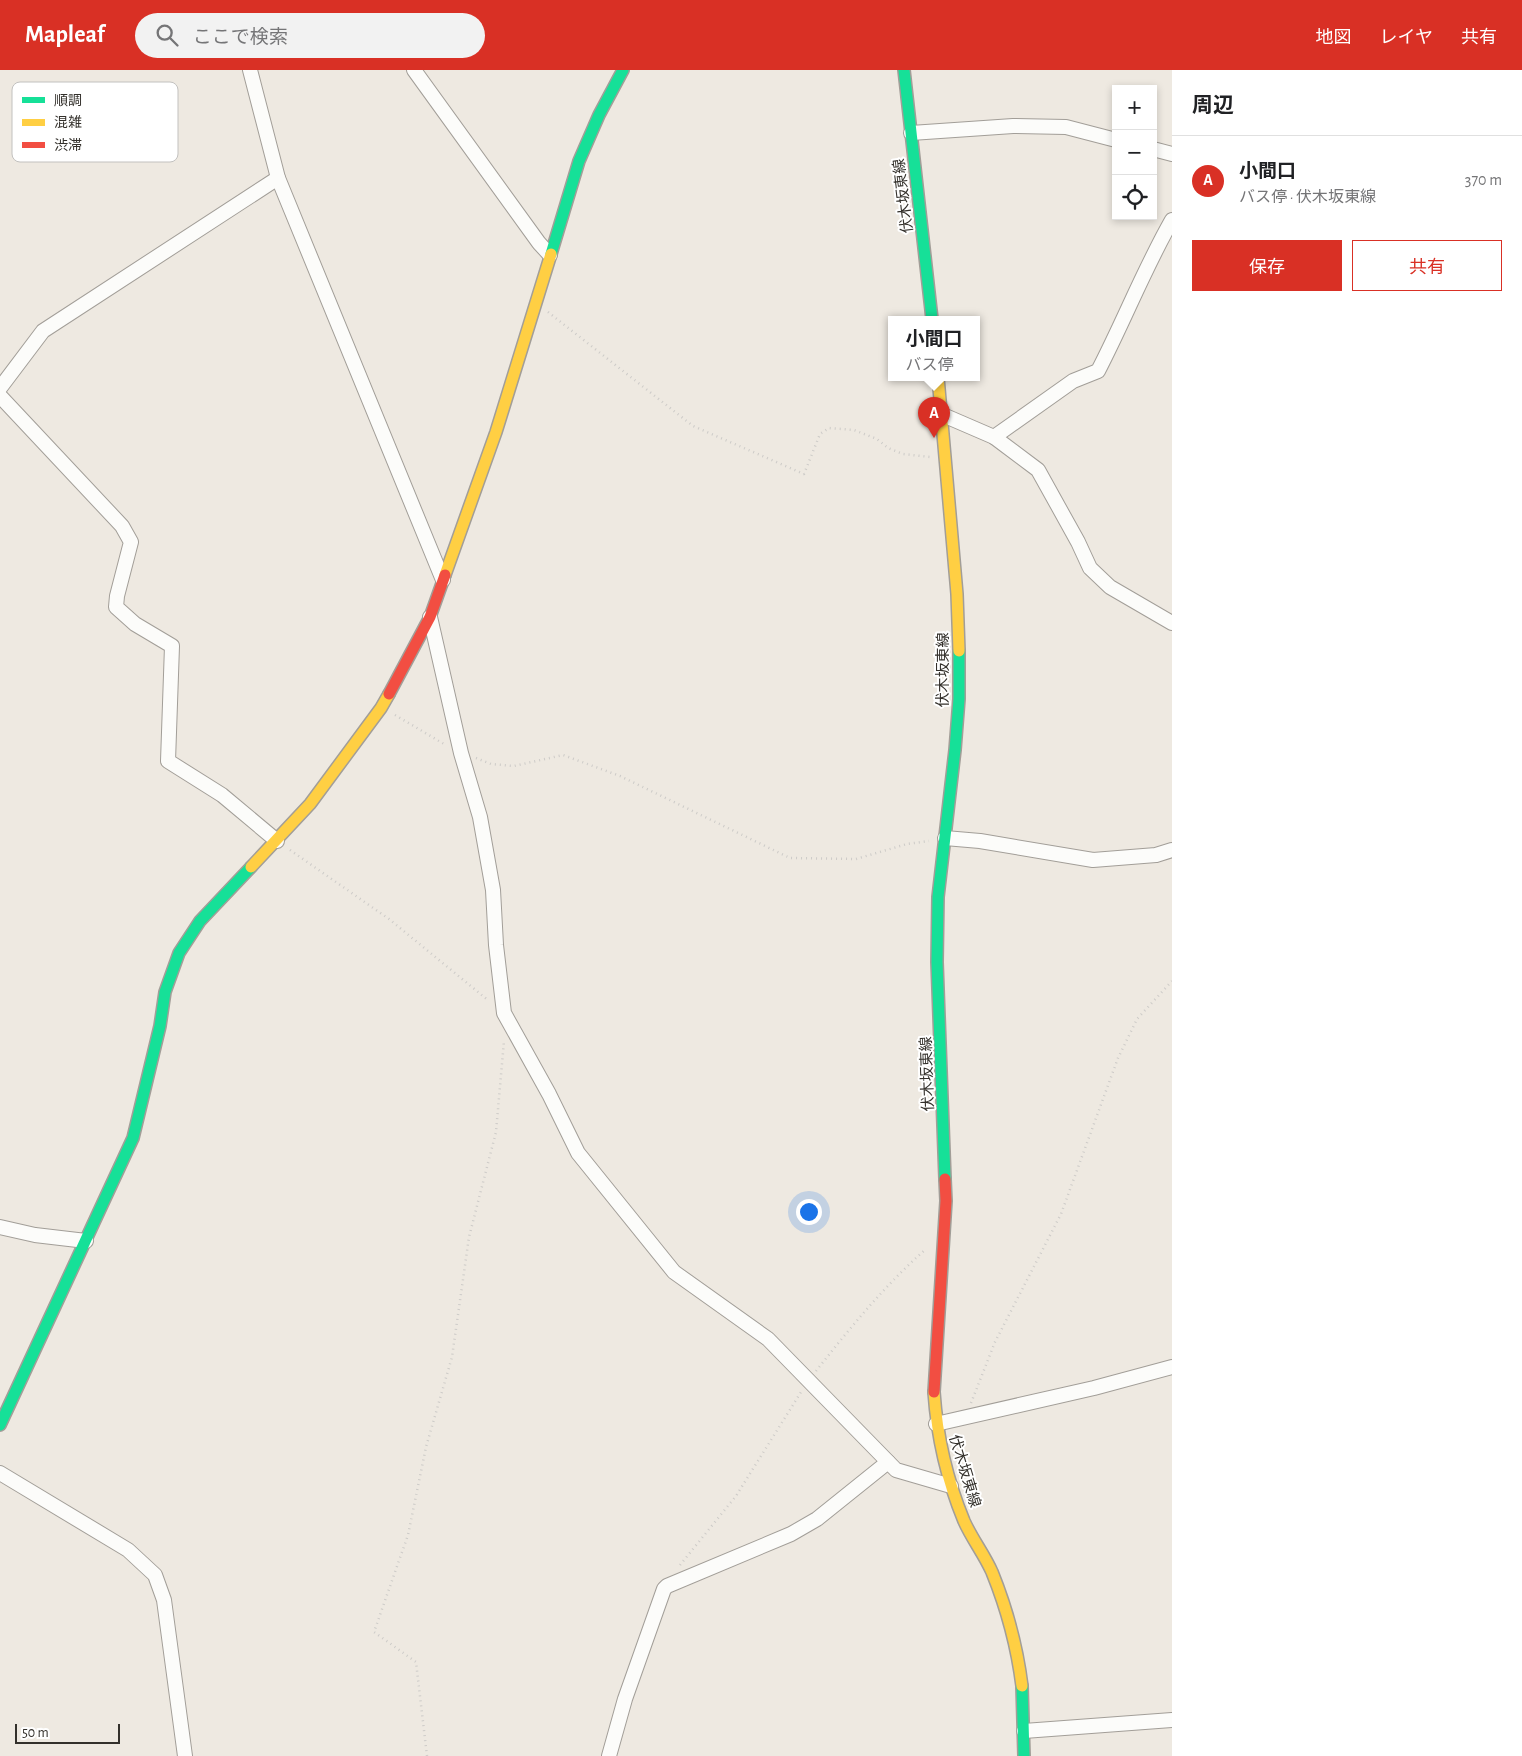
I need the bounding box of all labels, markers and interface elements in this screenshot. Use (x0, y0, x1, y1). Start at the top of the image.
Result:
search box (135, 13, 485, 58)
icon: search (153, 21, 181, 49)
text: Mapleaf (25, 23, 105, 47)
text: ここで検索 (193, 28, 288, 47)
text: 地図 (1316, 29, 1352, 47)
text: レイヤ (1380, 29, 1433, 47)
text: 共有 (1461, 29, 1497, 47)
legend (12, 82, 178, 162)
map controls (1112, 85, 1157, 220)
button: + (1112, 85, 1157, 130)
text: 順調 (54, 94, 82, 108)
text: 周辺 (1192, 95, 1234, 116)
text: 混雑 (54, 114, 82, 130)
button: − (1112, 130, 1157, 175)
text: 渋滞 (54, 138, 82, 153)
street label: 伏木坂東線 (890, 158, 916, 234)
text: 小間口 (1239, 162, 1296, 181)
text: A (1203, 172, 1213, 188)
text: 370 m (1465, 172, 1502, 188)
button: locate (1112, 175, 1157, 220)
text: バス停 · 伏木坂東線 (1239, 189, 1376, 205)
button: 保存 (1192, 240, 1342, 291)
button: 共有 (1352, 240, 1502, 291)
popup (888, 316, 980, 381)
text: 小間口 (905, 330, 963, 349)
text: バス停 (905, 357, 954, 373)
pin: A (918, 397, 950, 438)
street label: 伏木坂東線 (935, 632, 951, 708)
street label: 伏木坂東線 (918, 1036, 936, 1112)
your location (796, 1199, 822, 1225)
street label: 伏木坂東線 (946, 1433, 984, 1509)
scale bar (15, 1721, 120, 1744)
text: 50 m (22, 1726, 49, 1740)

